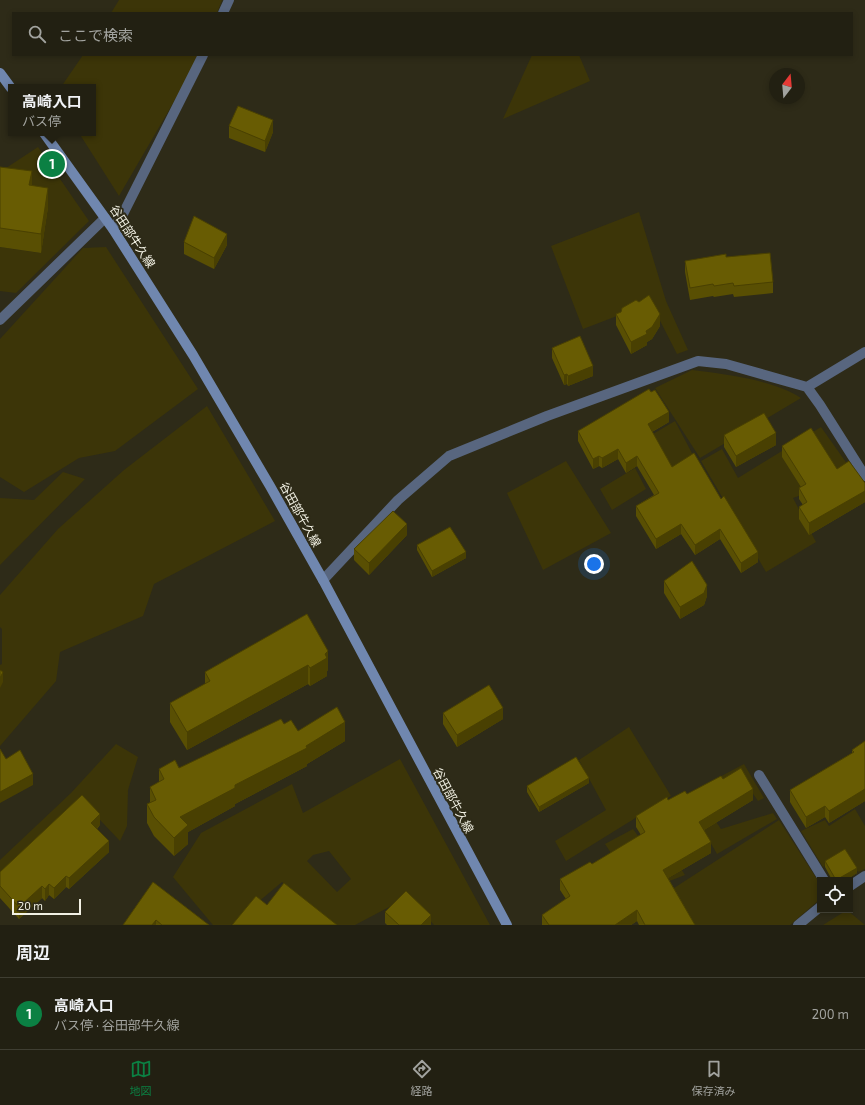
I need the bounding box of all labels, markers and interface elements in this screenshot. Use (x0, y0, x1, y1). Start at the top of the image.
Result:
search box (12, 12, 853, 56)
icon: search (26, 23, 48, 45)
text: ここで検索 (58, 26, 133, 44)
north arrow (769, 68, 805, 104)
popup (8, 84, 96, 136)
text: 高崎入口 (22, 92, 82, 110)
text: バス停 (22, 113, 61, 129)
pin: 1 (39, 149, 65, 179)
street label: 谷田部牛久線 (108, 202, 158, 270)
street label: 谷田部牛久線 (277, 479, 325, 549)
your location (584, 554, 604, 574)
street label: 谷田部牛久線 (431, 765, 477, 835)
map controls (817, 877, 853, 913)
button: locate (817, 877, 853, 913)
scale bar (12, 897, 81, 916)
text: 20 m (18, 899, 43, 912)
text: 周辺 (16, 942, 50, 962)
text: 高崎入口 (54, 996, 114, 1014)
text: 1 (26, 1006, 32, 1022)
text: 200 m (812, 1006, 849, 1022)
text: バス停 · 谷田部牛久線 (54, 1017, 180, 1033)
tab: 地図 (130, 1058, 152, 1098)
tab: 経路 (411, 1058, 433, 1098)
tab: 保存済み (692, 1058, 736, 1098)

